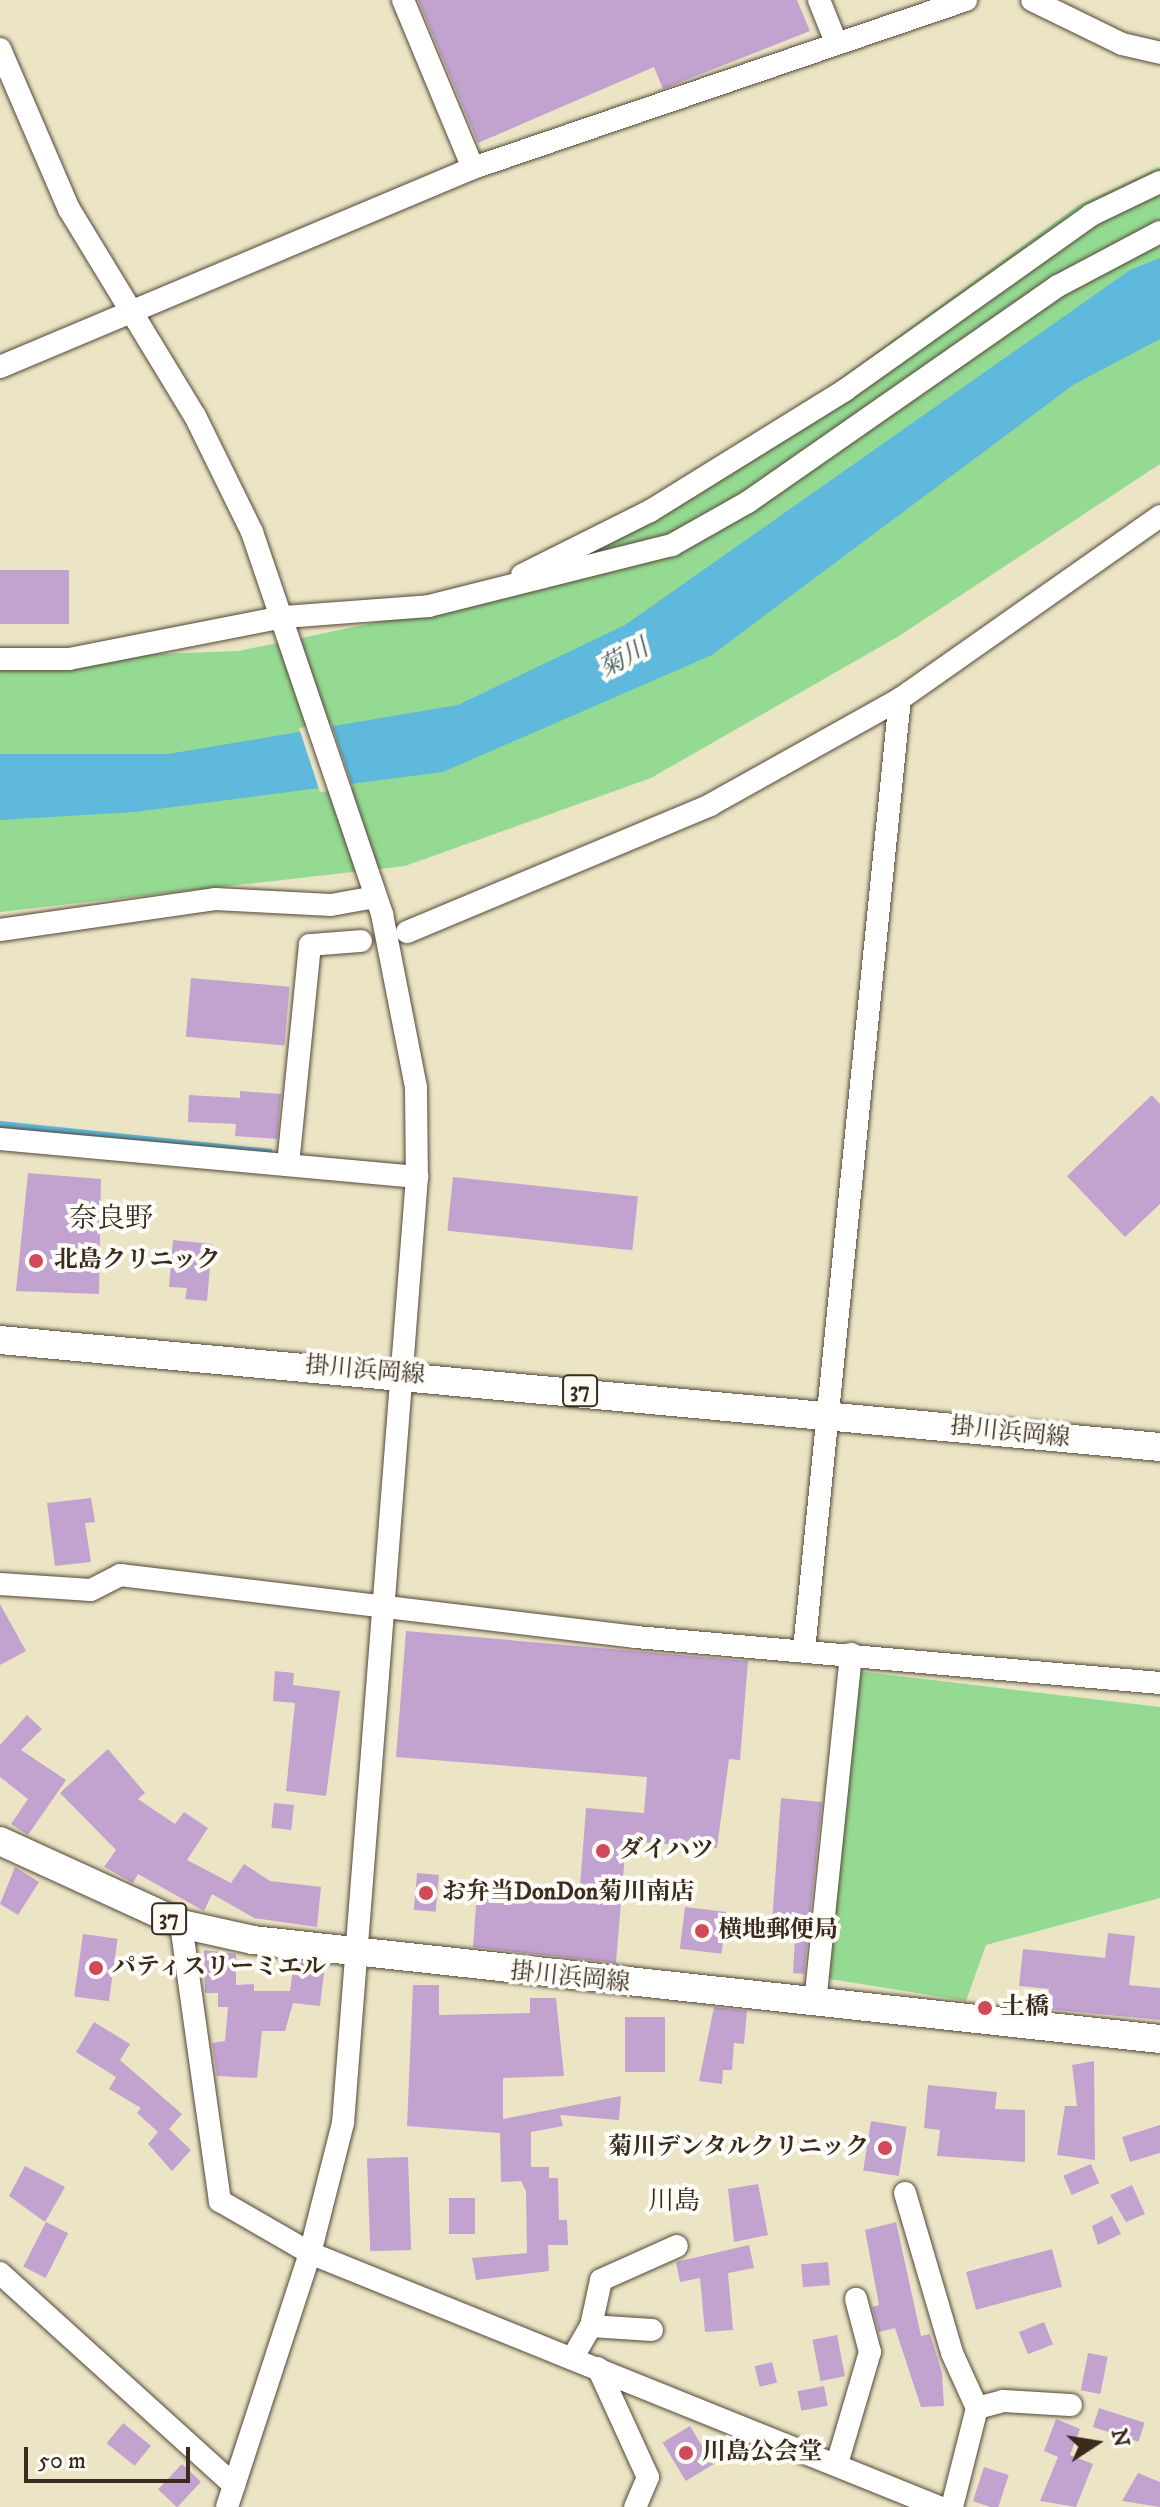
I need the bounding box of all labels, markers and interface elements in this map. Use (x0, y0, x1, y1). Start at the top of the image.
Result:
water label: 菊川 (594, 633, 654, 685)
district label: 奈良野 (69, 1202, 153, 1236)
place label: 北島クリニック (54, 1247, 222, 1275)
marker: 北島クリニック (25, 1250, 47, 1272)
street label: 掛川浜岡線 (304, 1351, 426, 1391)
road number: 37 (562, 1373, 598, 1409)
street label: 掛川浜岡線 (949, 1412, 1071, 1454)
place label: ダイハツ (619, 1837, 715, 1865)
marker: ダイハツ (594, 1842, 612, 1860)
place label: お弁当DonDon菊川南店 (442, 1879, 694, 1907)
marker: お弁当DonDon菊川南店 (417, 1884, 435, 1902)
road number: 37 (151, 1901, 187, 1937)
place label: 横地郵便局 (718, 1917, 838, 1945)
marker: 横地郵便局 (693, 1922, 711, 1940)
place label: パティスリーミエル (112, 1954, 328, 1982)
street label: 掛川浜岡線 (509, 1957, 631, 1999)
marker: パティスリーミエル (87, 1959, 105, 1977)
place label: 土橋 (1001, 1994, 1049, 2022)
marker: 土橋 (976, 1999, 994, 2017)
place label: 菊川デンタルクリニック (605, 2134, 869, 2162)
marker: 菊川デンタルクリニック (876, 2139, 894, 2157)
district label: 川島 (648, 2186, 700, 2218)
north arrow (1056, 2403, 1136, 2483)
text: N (1105, 2426, 1135, 2450)
scale bar (28, 2431, 194, 2481)
place label: 川島公会堂 (702, 2439, 822, 2467)
marker: 川島公会堂 (677, 2444, 695, 2462)
text: 50 m (38, 2446, 86, 2476)

